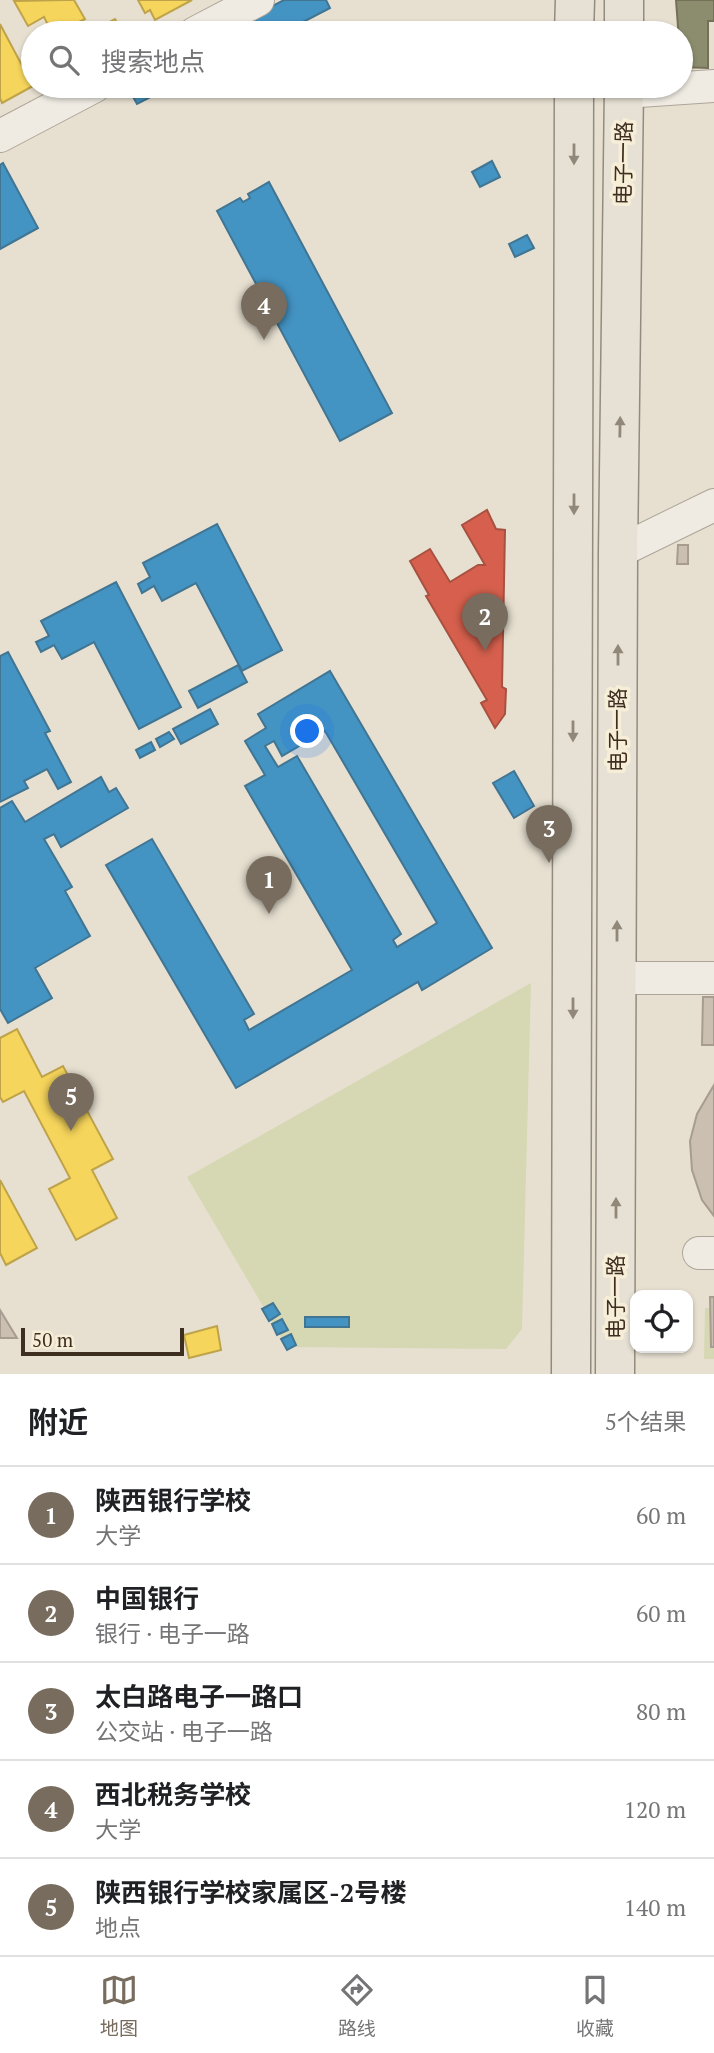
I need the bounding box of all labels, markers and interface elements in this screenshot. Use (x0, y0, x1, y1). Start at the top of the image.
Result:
search box (21, 21, 693, 98)
icon: search (45, 41, 83, 79)
text: 搜索地点 (101, 44, 205, 78)
street label: 电子一路 (608, 121, 638, 205)
one-way arrow (568, 143, 580, 165)
pin: 4 (241, 282, 287, 340)
one-way arrow (614, 416, 626, 438)
one-way arrow (568, 493, 580, 515)
pin: 2 (462, 593, 508, 651)
one-way arrow (612, 644, 624, 666)
street label: 电子一路 (603, 688, 631, 772)
your location (290, 714, 324, 748)
one-way arrow (567, 721, 579, 743)
pin: 3 (526, 805, 572, 863)
pin: 1 (246, 856, 292, 914)
one-way arrow (611, 920, 623, 942)
one-way arrow (567, 997, 579, 1019)
pin: 5 (48, 1073, 94, 1131)
one-way arrow (610, 1197, 622, 1219)
street label: 电子一路 (601, 1255, 629, 1339)
map controls (630, 1290, 693, 1353)
button: locate (630, 1290, 693, 1353)
scale bar (21, 1325, 184, 1357)
text: 50 m (32, 1327, 73, 1352)
text: 附近 (28, 1402, 88, 1442)
text: 5个结果 (605, 1406, 686, 1437)
text: 陕西银行学校 (95, 1483, 251, 1517)
text: 1 (45, 1500, 58, 1531)
text: 60 m (636, 1500, 686, 1531)
text: 大学 (95, 1520, 141, 1551)
text: 中国银行 (95, 1581, 199, 1615)
text: 2 (45, 1598, 58, 1629)
text: 60 m (636, 1598, 686, 1629)
text: 银行 · 电子一路 (95, 1618, 250, 1649)
text: 太白路电子一路口 (95, 1679, 303, 1713)
text: 3 (45, 1696, 58, 1727)
text: 80 m (636, 1696, 686, 1727)
text: 公交站 · 电子一路 (95, 1716, 273, 1747)
text: 西北税务学校 (95, 1777, 251, 1811)
text: 4 (45, 1794, 58, 1825)
text: 120 m (624, 1794, 686, 1825)
text: 大学 (95, 1814, 141, 1845)
text: 陕西银行学校家属区-2号楼 (95, 1875, 406, 1909)
text: 5 (45, 1892, 58, 1923)
text: 140 m (624, 1892, 686, 1923)
text: 地点 (95, 1912, 141, 1943)
tab: 地图 (100, 1971, 138, 2040)
tab: 路线 (338, 1971, 376, 2040)
tab: 收藏 (576, 1971, 614, 2040)

